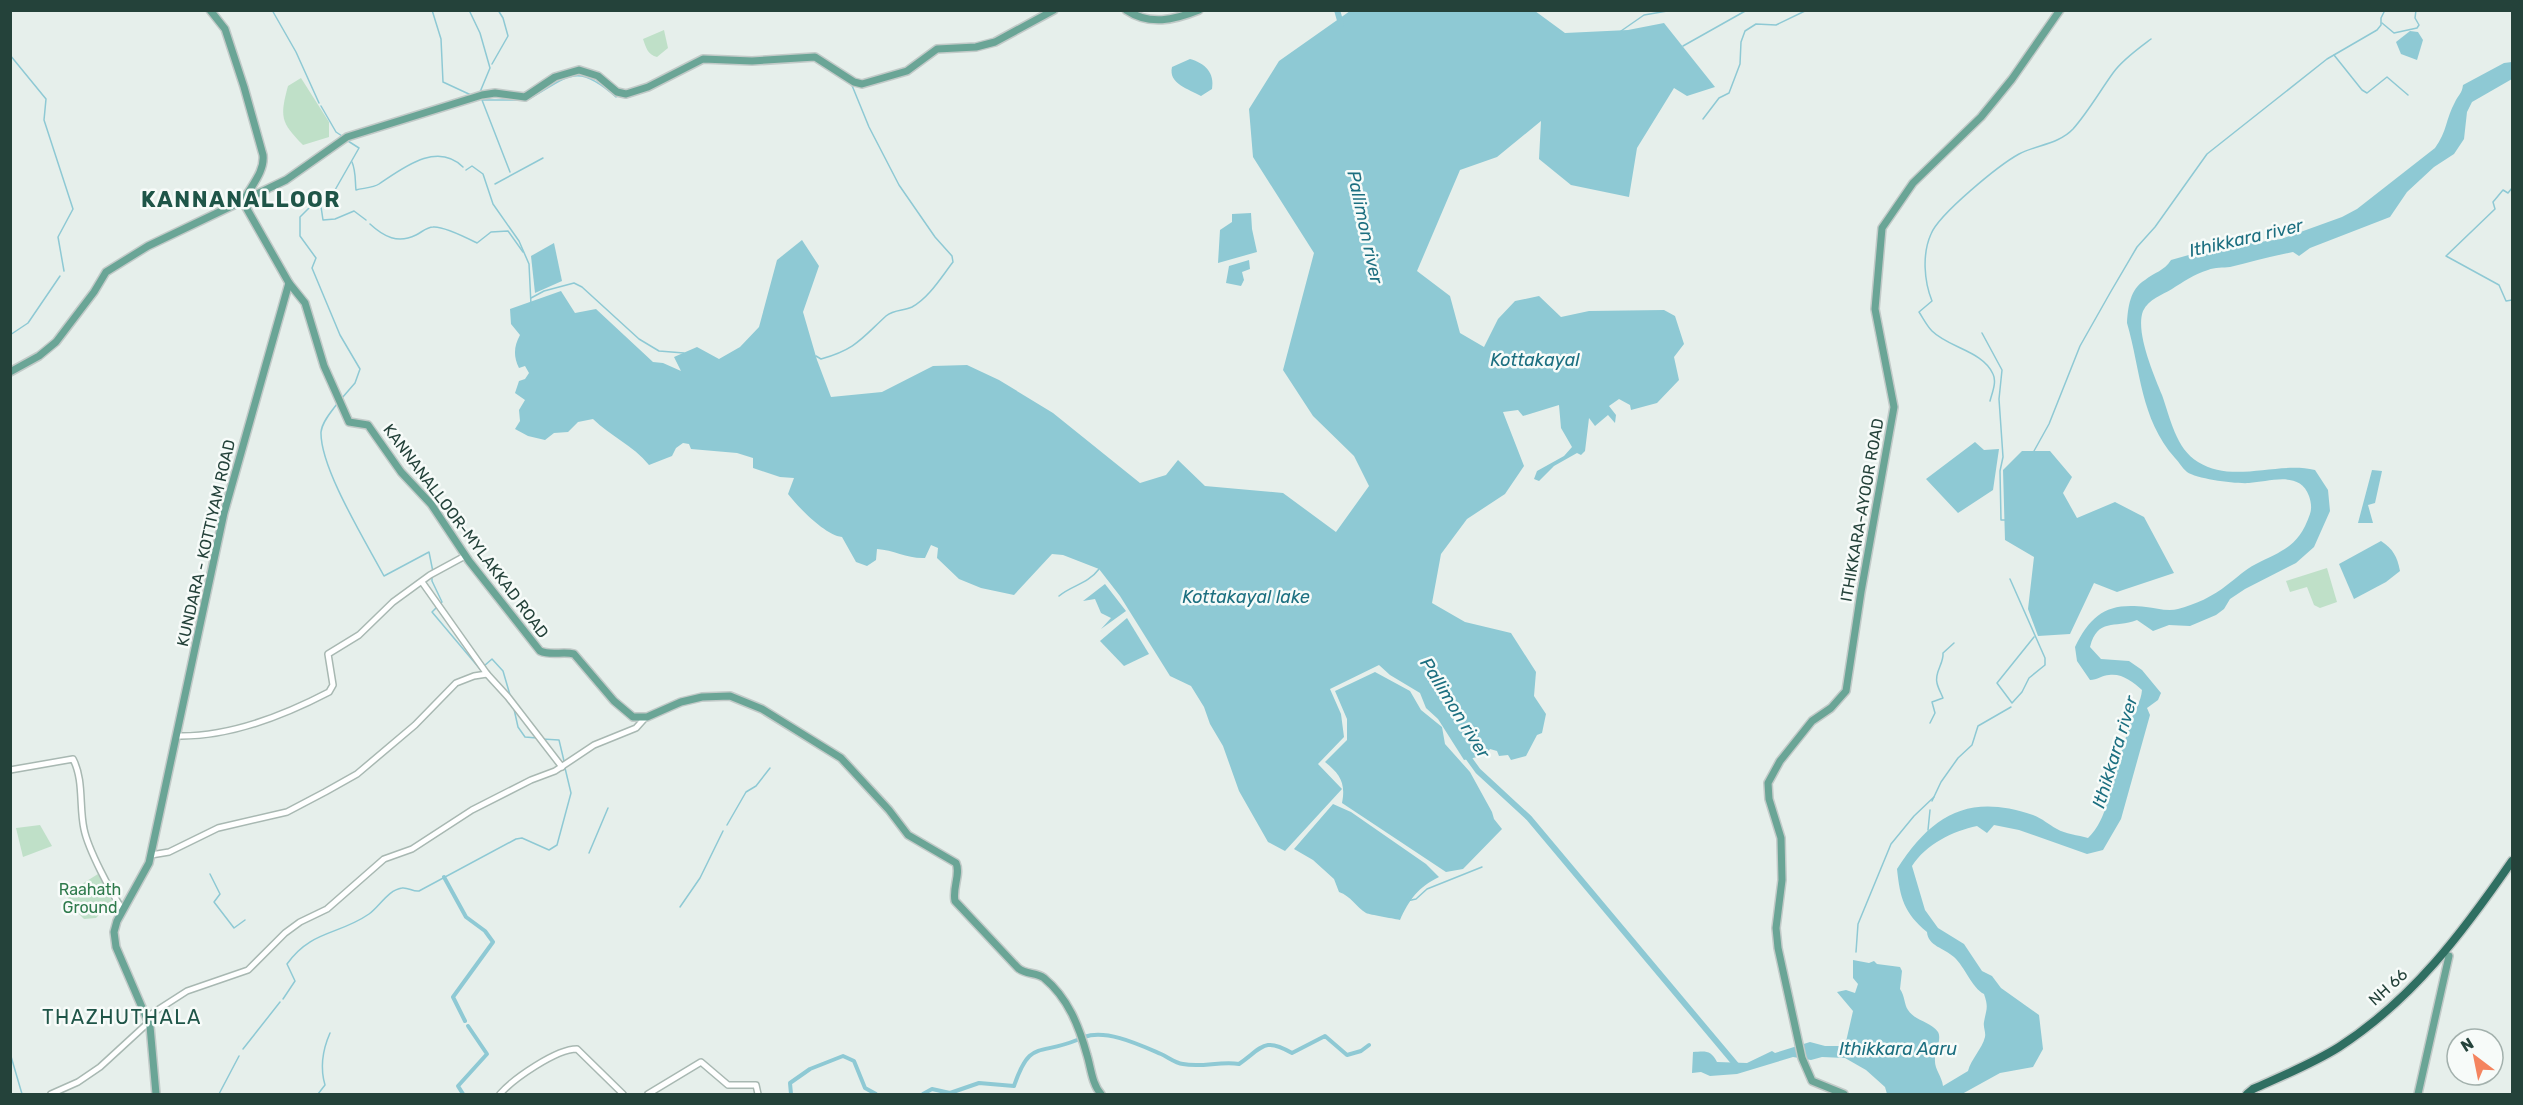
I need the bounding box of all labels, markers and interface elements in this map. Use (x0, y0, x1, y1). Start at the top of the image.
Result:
water label: Pallimon river (1342, 169, 1388, 287)
district label: KANNANALLOOR (141, 186, 341, 213)
water label: Ithikkara river (2187, 214, 2306, 262)
water label: Kottakayal (1490, 349, 1580, 371)
street label: ITHIKKARA-AYOOR ROAD (1837, 417, 1887, 603)
street label: KANNANALLOOR-MYLAKKAD ROAD (379, 420, 553, 642)
street label: KUNDARA - KOTTIYAM ROAD (173, 438, 239, 648)
water label: Kottakayal lake (1182, 586, 1310, 608)
water label: Pallimon river (1415, 653, 1495, 763)
water label: Ithikkara river (2088, 692, 2143, 811)
park label: Raahath Ground (59, 880, 121, 917)
street label: NH 66 (2365, 964, 2412, 1009)
district label: THAZHUTHALA (42, 1005, 202, 1029)
north arrow (2445, 1027, 2505, 1087)
text: N (2457, 1034, 2477, 1056)
water label: Ithikkara Aaru (1839, 1038, 1957, 1060)

